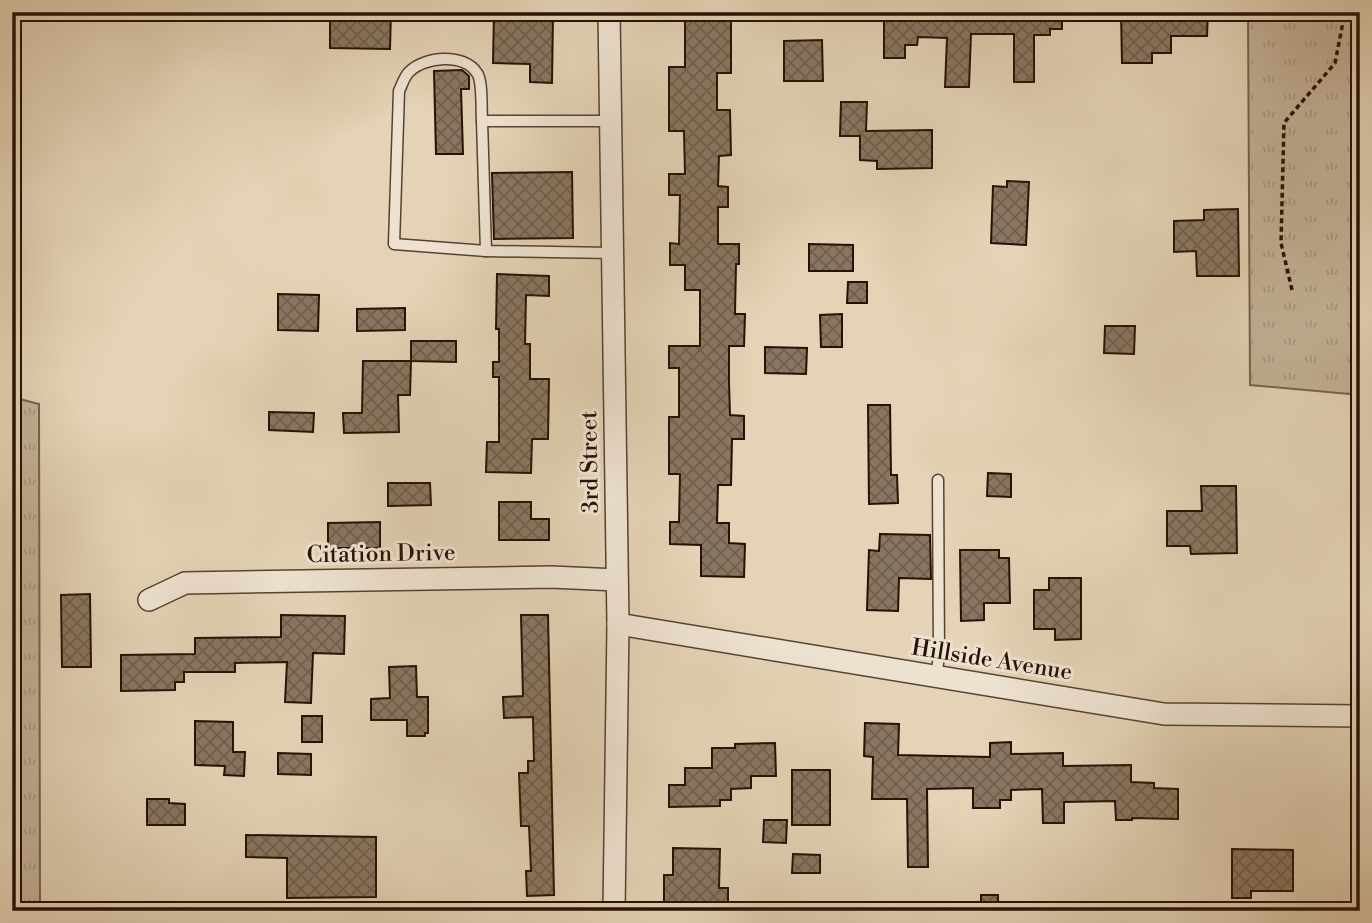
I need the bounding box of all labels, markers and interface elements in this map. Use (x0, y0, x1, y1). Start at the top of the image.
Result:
street label: 3rd Street (575, 410, 605, 514)
street label: Citation Drive (306, 539, 456, 569)
street label: Hillside Avenue (909, 633, 1074, 687)

